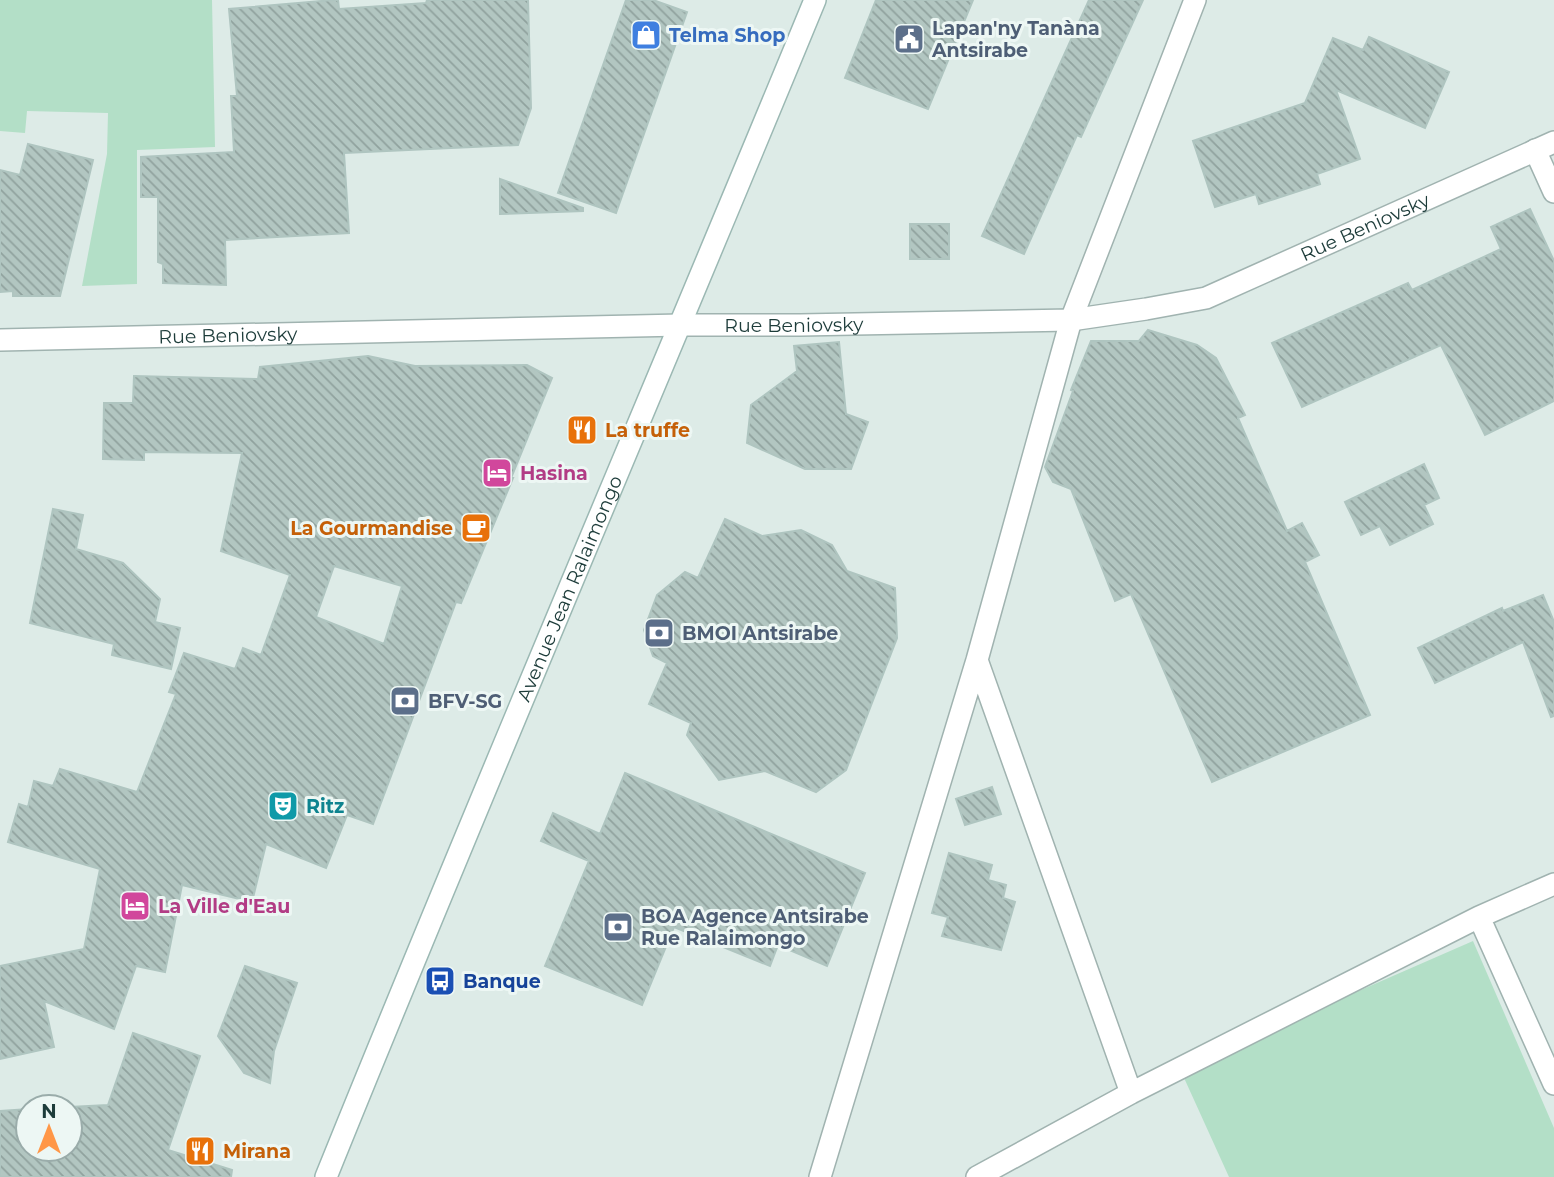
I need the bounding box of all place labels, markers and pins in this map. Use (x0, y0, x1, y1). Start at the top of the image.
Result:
place label: Lapan'ny Tanàna Antsirabe (931, 17, 1100, 62)
shop icon: Telma Shop (629, 18, 663, 52)
public building icon: Lapan'ny Tanàna Antsirabe (892, 22, 926, 56)
place label: Telma Shop (669, 24, 785, 47)
restaurant icon: La truffe (565, 413, 599, 447)
place label: La truffe (605, 419, 690, 442)
hotel icon: Hasina (480, 456, 514, 490)
place label: Hasina (520, 462, 588, 485)
cafe icon: La Gourmandise (459, 511, 493, 545)
place label: La Gourmandise (290, 517, 453, 540)
bank icon: BMOI Antsirabe (642, 616, 676, 650)
place label: BMOI Antsirabe (682, 622, 838, 645)
bank icon: BFV-SG (388, 684, 422, 718)
place label: BFV-SG (428, 690, 502, 713)
theatre icon: Ritz (266, 789, 300, 823)
place label: Ritz (306, 795, 344, 818)
hotel icon: La Ville d'Eau (118, 889, 152, 923)
place label: La Ville d'Eau (158, 895, 290, 918)
place label: BOA Agence Antsirabe Rue Ralaimongo (641, 905, 869, 950)
bank icon: BOA Agence Antsirabe Rue Ralaimongo (601, 910, 635, 944)
bus stop icon: Banque (423, 964, 457, 998)
place label: Banque (463, 970, 541, 993)
restaurant icon: Mirana (183, 1134, 217, 1168)
place label: Mirana (223, 1140, 291, 1163)

